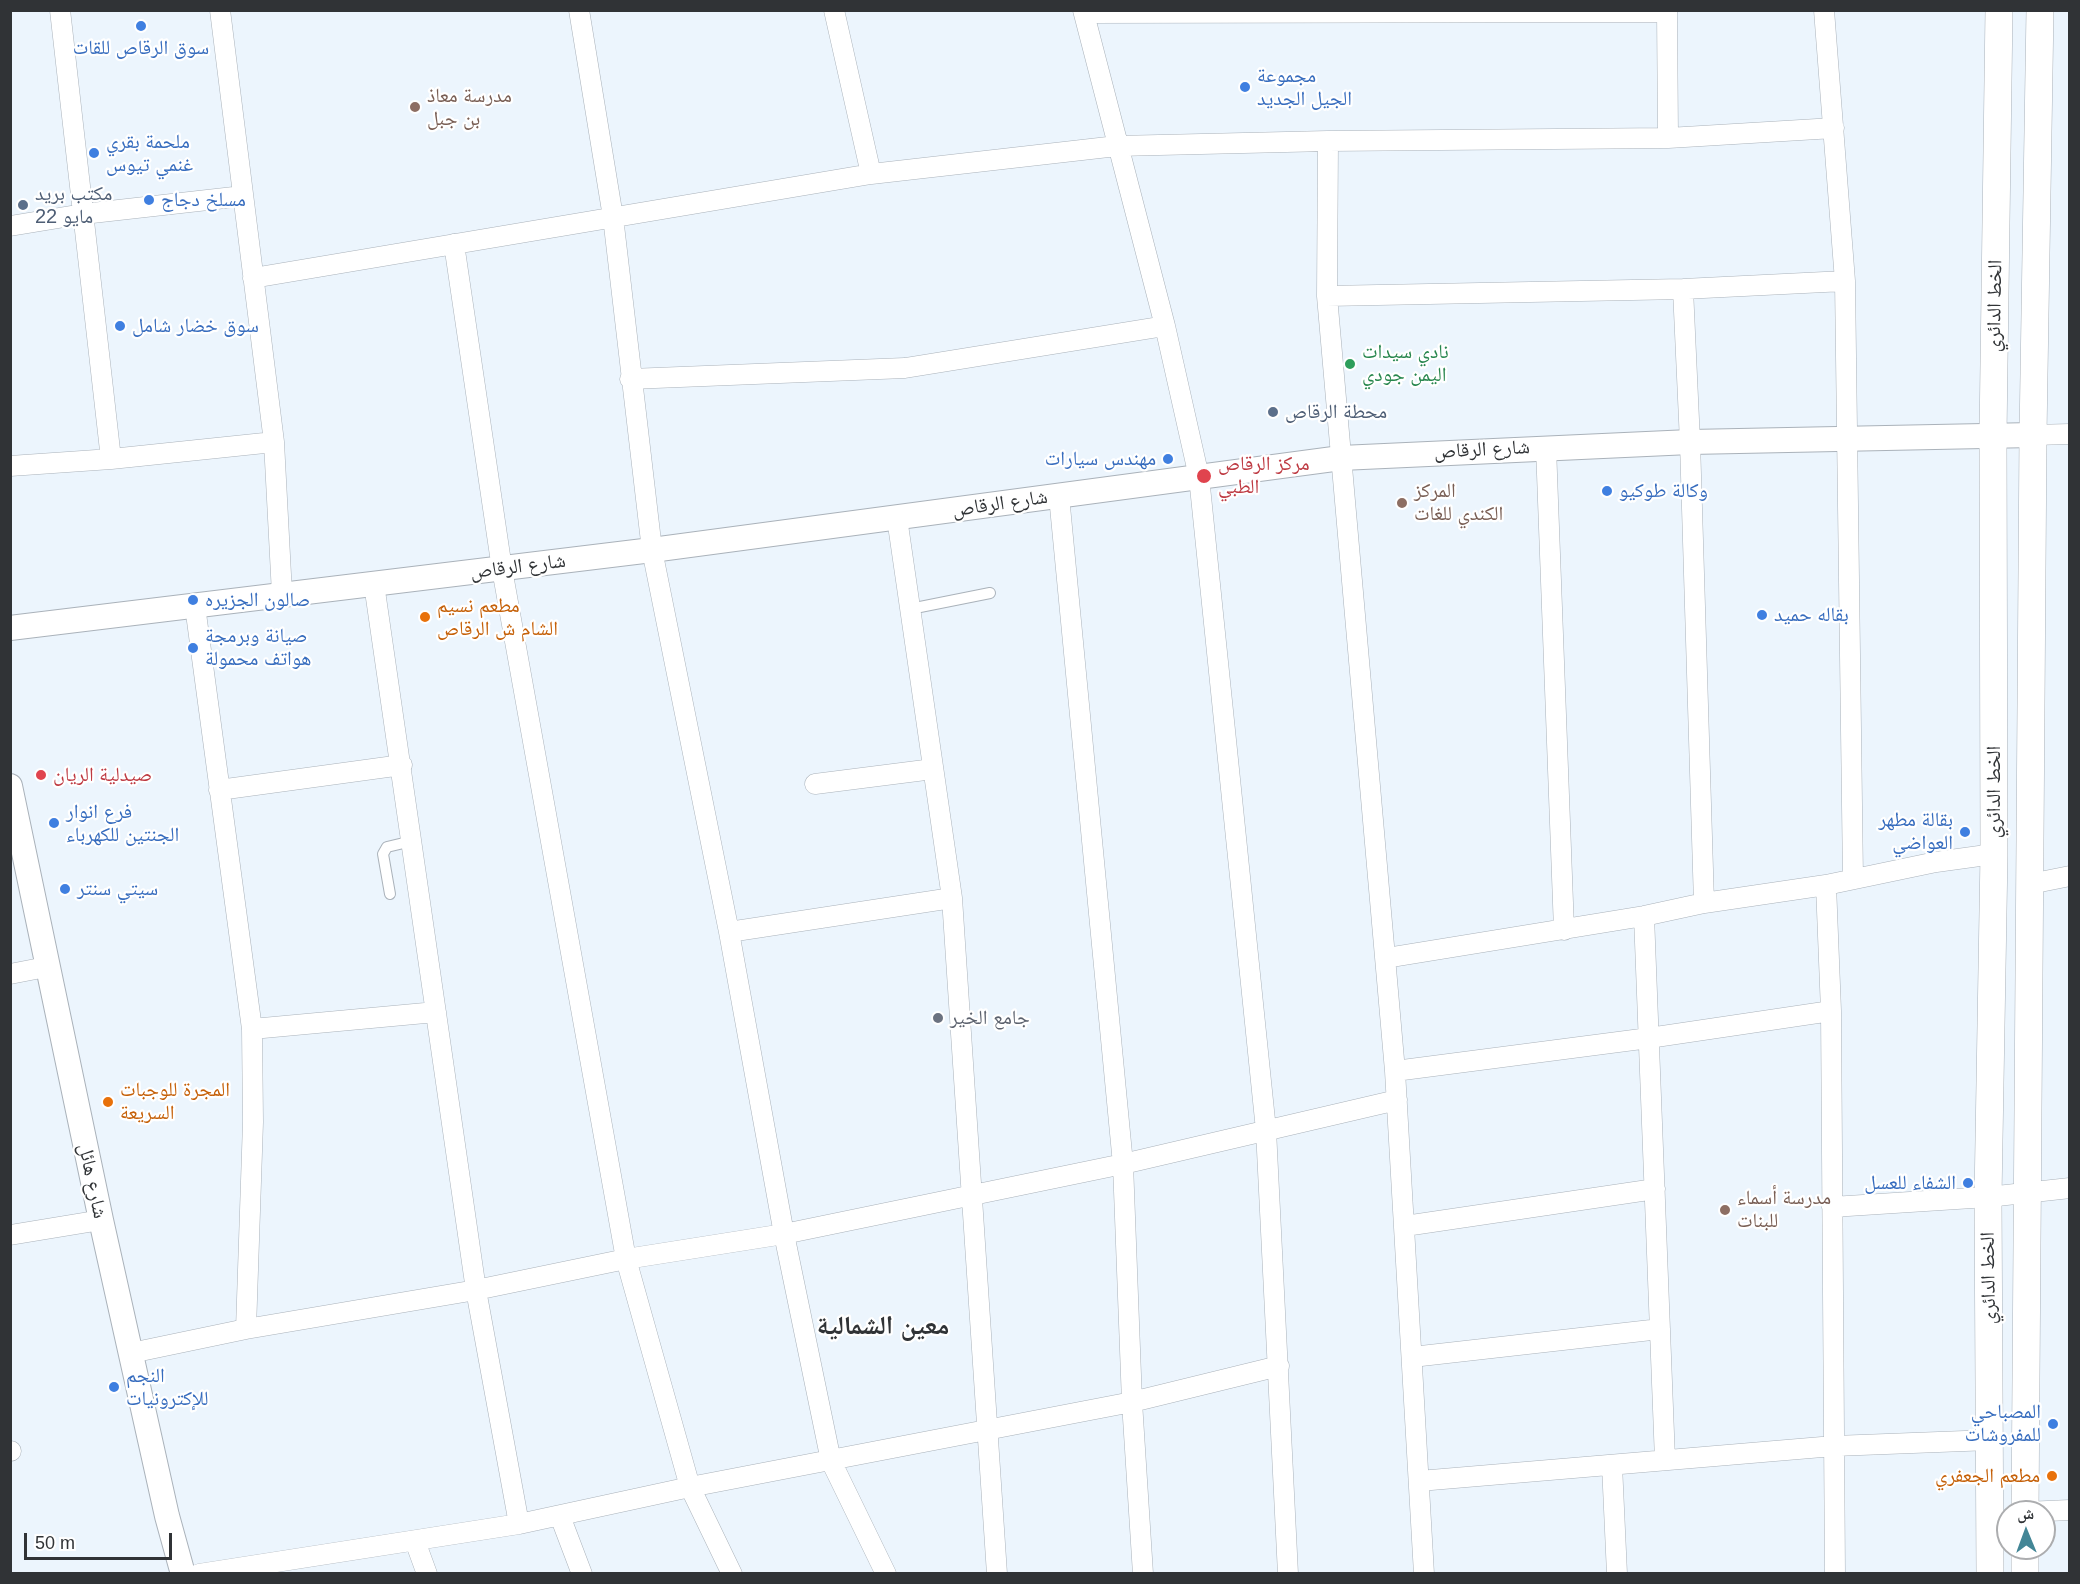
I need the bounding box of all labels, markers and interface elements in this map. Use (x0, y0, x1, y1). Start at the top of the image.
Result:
marker: سوق الرقاص للقات (134, 19, 148, 33)
place label: سوق الرقاص للقات (73, 36, 209, 60)
place label: مجموعة الجيل الجديد (1257, 64, 1352, 111)
marker: مجموعة الجيل الجديد (1238, 80, 1252, 94)
place label: مدرسة معاذ بن جبل (427, 84, 512, 131)
marker: مدرسة معاذ بن جبل (408, 100, 422, 114)
place label: ملحمة بقري غنمي تيوس (106, 130, 193, 177)
marker: ملحمة بقري غنمي تيوس (87, 146, 101, 160)
place label: مكتب بريد 22 مايو (35, 182, 112, 229)
place label: مسلخ دجاج (161, 188, 246, 212)
marker: مسلخ دجاج (142, 193, 156, 207)
marker: مكتب بريد 22 مايو (16, 198, 30, 212)
street label: الخط الدائري (1982, 260, 2008, 352)
place label: سوق خضار شامل (132, 314, 259, 338)
marker: سوق خضار شامل (113, 319, 127, 333)
place label: نادي سيدات اليمن جودي (1362, 340, 1449, 387)
marker: نادي سيدات اليمن جودي (1343, 357, 1357, 371)
place label: محطة الرقاص (1285, 400, 1387, 424)
marker: محطة الرقاص (1266, 405, 1280, 419)
street label: شارع الرقاص (1433, 436, 1531, 464)
place label: مهندس سيارات (1045, 447, 1156, 471)
marker: مهندس سيارات (1161, 452, 1175, 466)
place label: مركز الرقاص الطبي (1218, 452, 1310, 499)
marker: مركز الرقاص الطبي (1195, 467, 1213, 485)
place label: المركز الكندي للغات (1414, 479, 1503, 526)
place label: وكالة طوكيو (1619, 479, 1708, 503)
marker: وكالة طوكيو (1600, 484, 1614, 498)
street label: شارع الرقاص (951, 485, 1049, 523)
marker: المركز الكندي للغات (1395, 496, 1409, 510)
street label: شارع الرقاص (469, 549, 567, 585)
place label: صالون الجزيره (205, 588, 310, 612)
marker: صالون الجزيره (186, 593, 200, 607)
place label: مطعم نسيم الشام ش الرقاص (437, 594, 558, 641)
place label: بقاله حميد (1774, 603, 1849, 627)
marker: بقاله حميد (1755, 608, 1769, 622)
marker: مطعم نسيم الشام ش الرقاص (418, 610, 432, 624)
place label: صيانة وبرمجة هواتف محمولة (205, 624, 311, 671)
marker: صيانة وبرمجة هواتف محمولة (186, 641, 200, 655)
street label: الخط الدائري (1982, 746, 2006, 838)
place label: صيدلية الريان (53, 763, 152, 787)
marker: صيدلية الريان (34, 768, 48, 782)
place label: فرع انوار الجنتين للكهرباء (66, 800, 179, 847)
place label: بقالة مطهر العواضي (1878, 808, 1953, 855)
marker: فرع انوار الجنتين للكهرباء (47, 816, 61, 830)
marker: بقالة مطهر العواضي (1958, 825, 1972, 839)
place label: سيتي سنتر (77, 877, 158, 901)
marker: سيتي سنتر (58, 882, 72, 896)
place label: جامع الخير (950, 1006, 1030, 1030)
marker: جامع الخير (931, 1011, 945, 1025)
place label: المجرة للوجبات السريعة (120, 1078, 230, 1125)
marker: المجرة للوجبات السريعة (101, 1095, 115, 1109)
street label: شارع هائل (72, 1141, 112, 1221)
place label: الشفاء للعسل (1864, 1171, 1956, 1195)
marker: الشفاء للعسل (1961, 1176, 1975, 1190)
place label: مدرسة أسماء للبنات (1737, 1186, 1831, 1233)
marker: مدرسة أسماء للبنات (1718, 1203, 1732, 1217)
street label: الخط الدائري (1976, 1232, 2002, 1324)
district label: معين الشمالية (817, 1311, 949, 1343)
place label: النجم للإكترونيات (126, 1364, 209, 1411)
marker: النجم للإكترونيات (107, 1380, 121, 1394)
place label: المصباحي للمفروشات (1965, 1400, 2041, 1447)
marker: المصباحي للمفروشات (2046, 1417, 2060, 1431)
place label: مطعم الجعفري (1935, 1464, 2040, 1488)
marker: مطعم الجعفري (2045, 1469, 2059, 1483)
north arrow (1996, 1500, 2056, 1560)
text: ش (2017, 1505, 2034, 1522)
scale bar (27, 1521, 176, 1559)
text: 50 m (35, 1533, 75, 1553)

